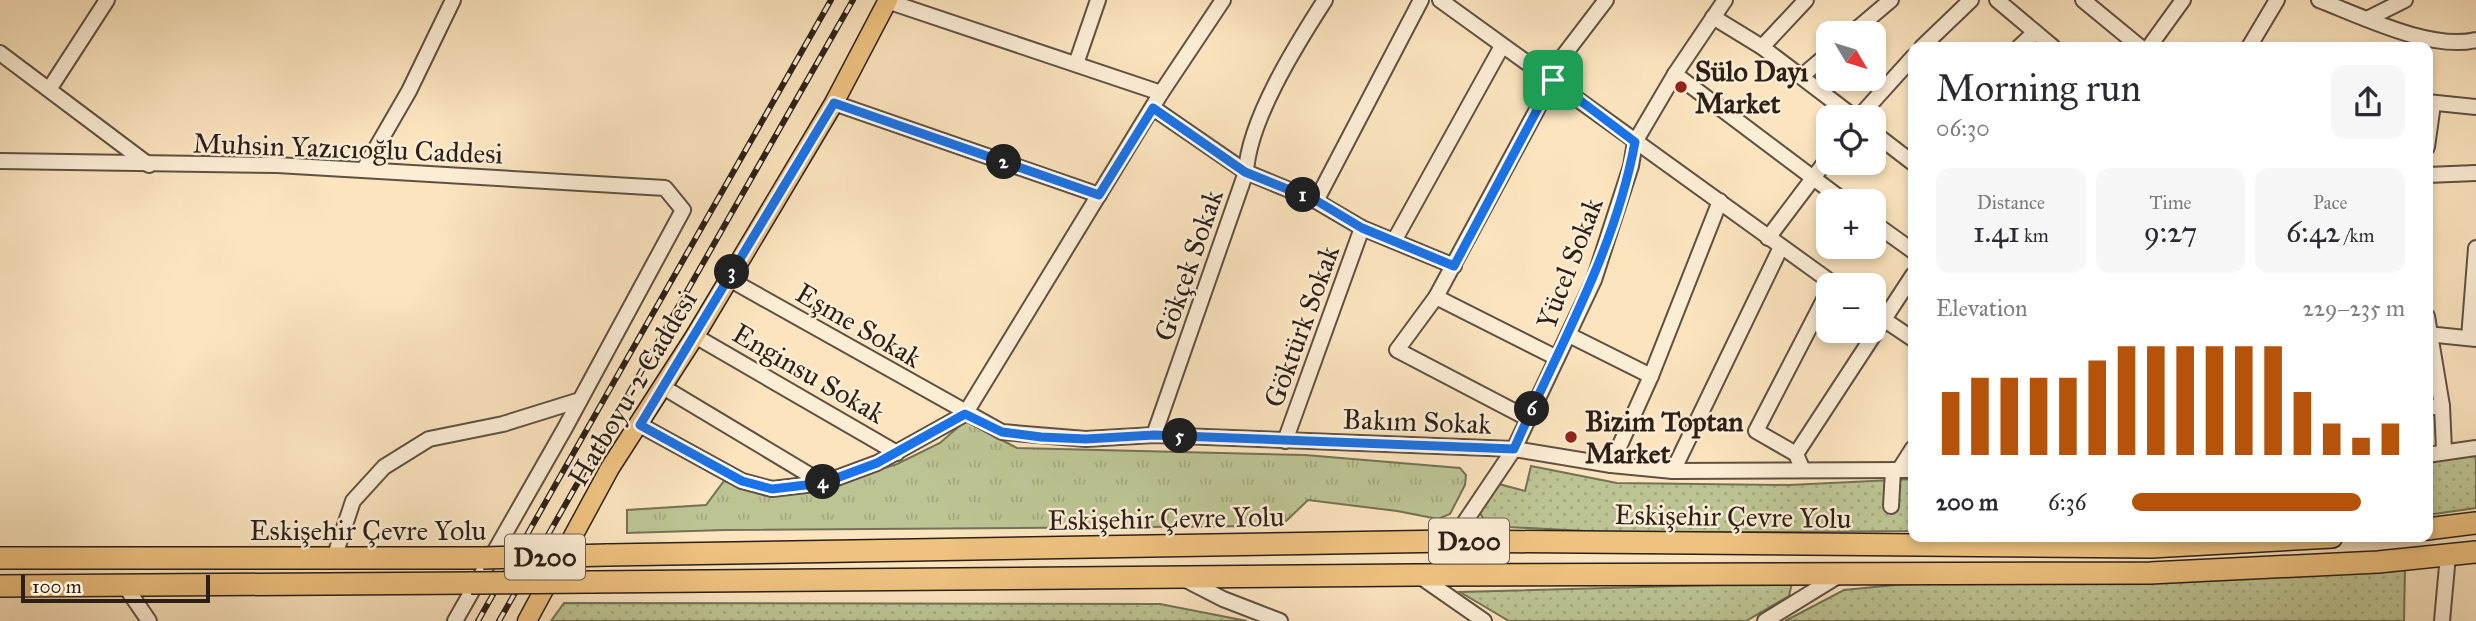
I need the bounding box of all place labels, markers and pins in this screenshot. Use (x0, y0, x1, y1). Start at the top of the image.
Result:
pin (1523, 50, 1583, 110)
place label: Sülo Dayı Market (1695, 54, 1809, 121)
marker: Sülo Dayı Market (1673, 79, 1689, 95)
pin: 2 (986, 144, 1021, 180)
pin: 1 (1286, 178, 1320, 212)
pin: 3 (714, 254, 750, 290)
pin: 6 (1514, 392, 1550, 426)
place label: Bizim Toptan Market (1585, 404, 1743, 471)
pin: 5 (1162, 418, 1198, 453)
marker: Bizim Toptan Market (1563, 429, 1579, 445)
pin: 4 (806, 464, 840, 500)

